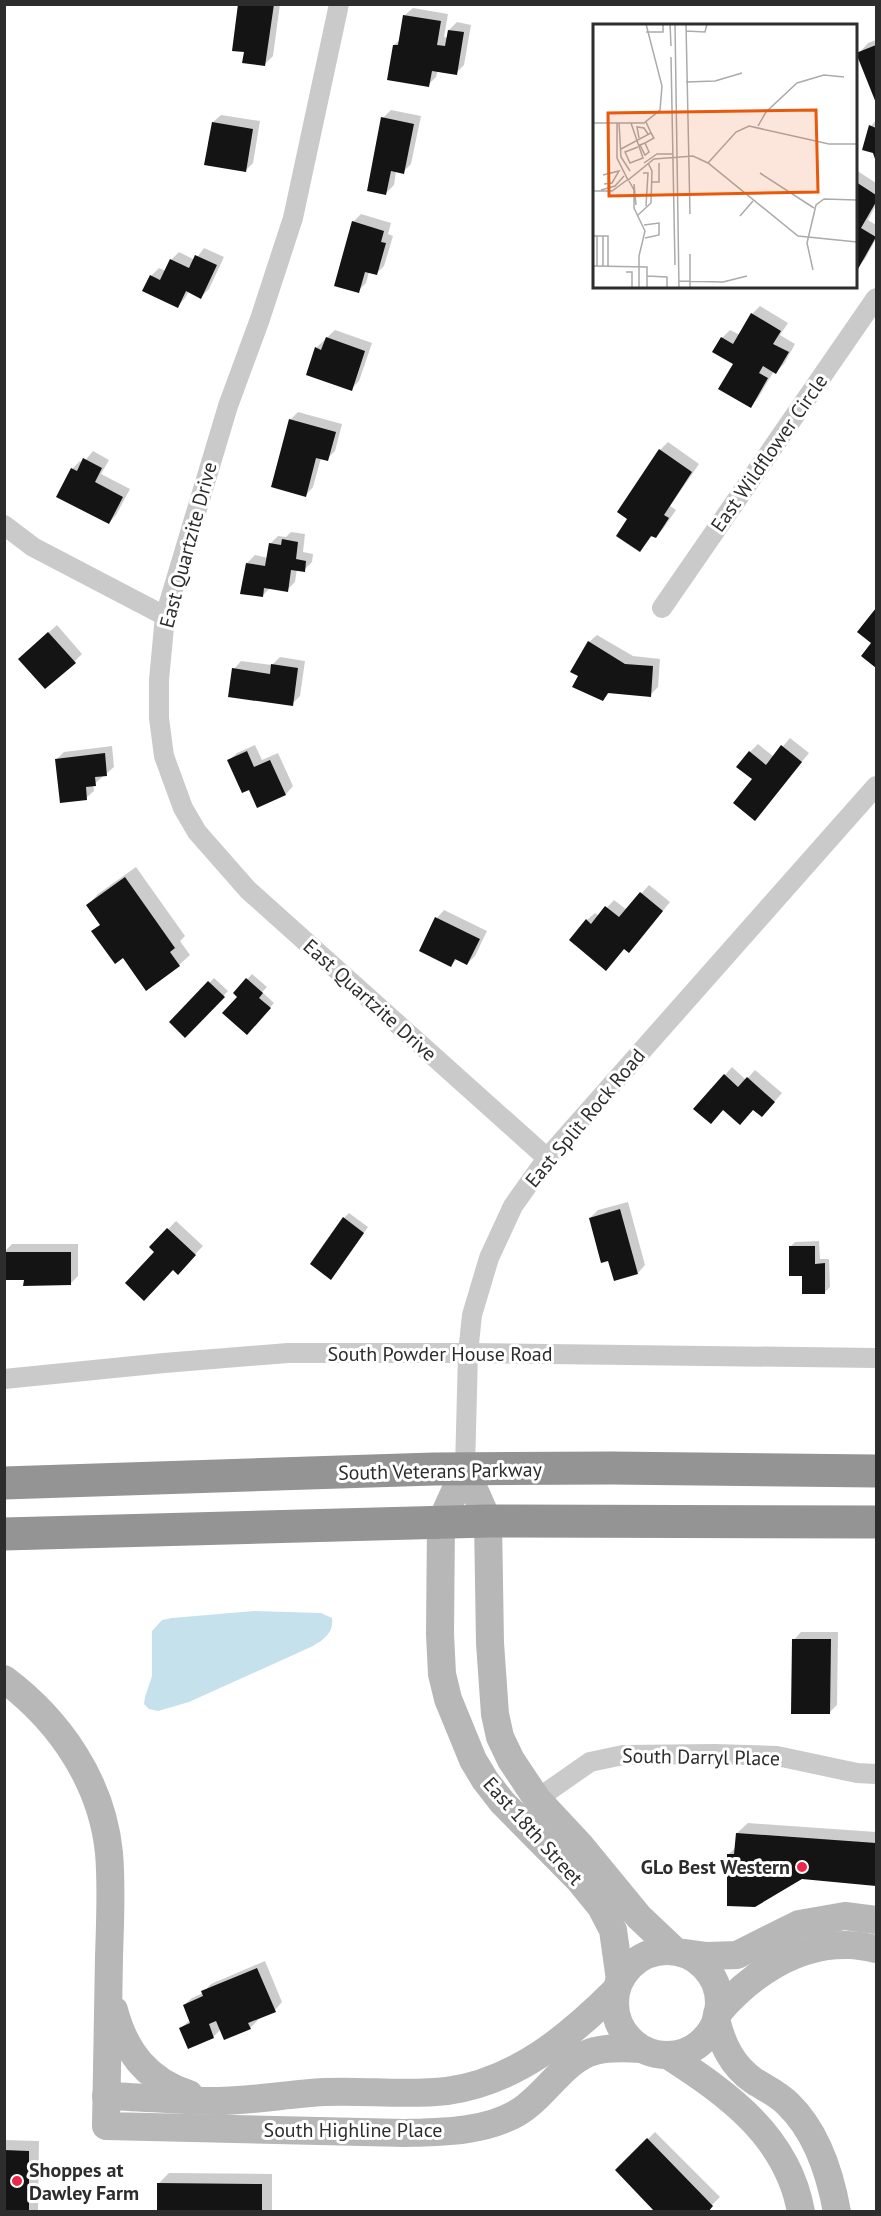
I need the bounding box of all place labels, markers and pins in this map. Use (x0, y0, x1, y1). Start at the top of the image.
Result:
place label: GLo Best Western (641, 1854, 790, 1880)
marker: GLo Best Western (795, 1860, 809, 1874)
place label: Shoppes at Dawley Farm (29, 2157, 139, 2206)
marker: Shoppes at Dawley Farm (10, 2174, 24, 2188)

